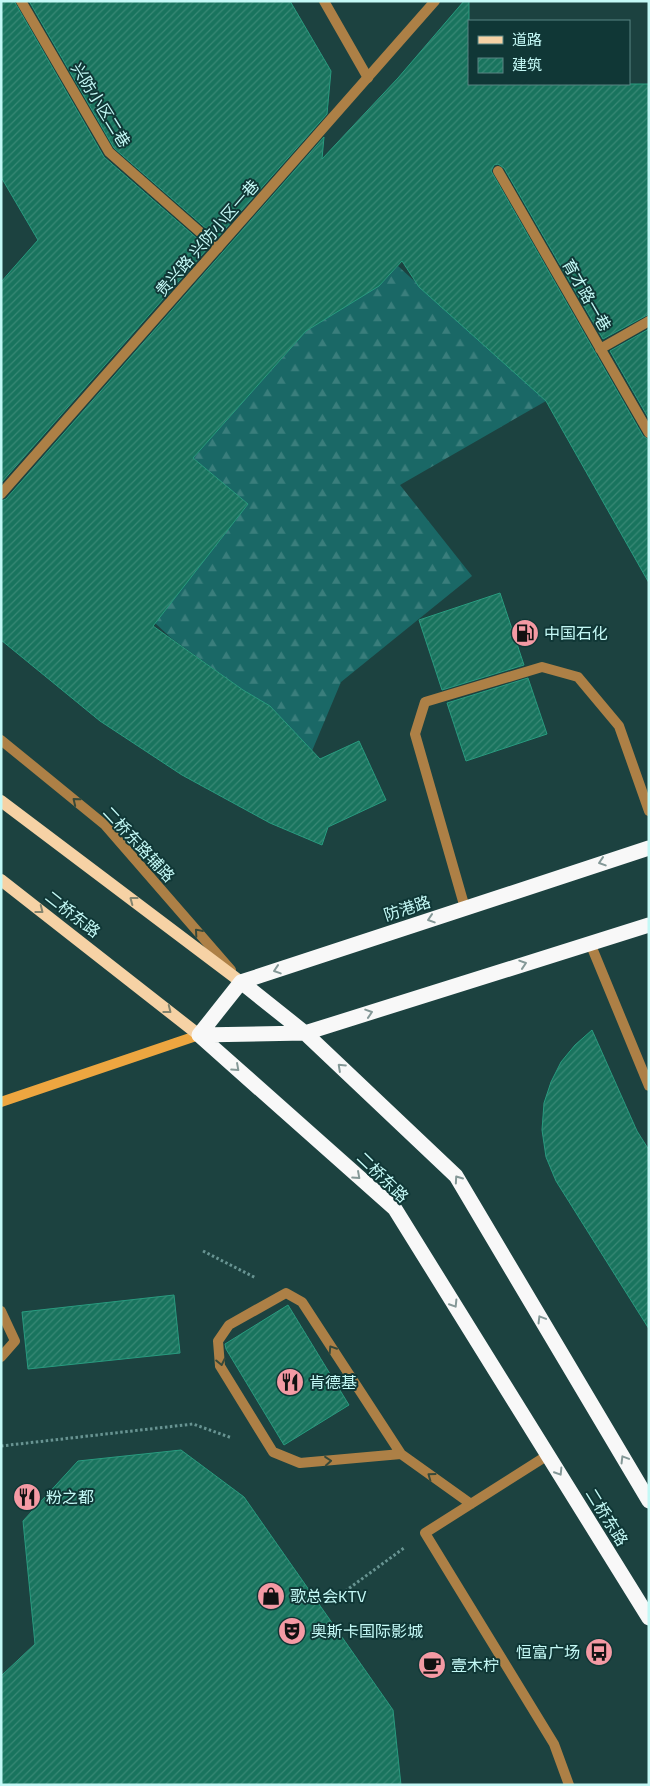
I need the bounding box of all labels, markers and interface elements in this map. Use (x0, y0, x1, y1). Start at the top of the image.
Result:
legend (468, 20, 630, 85)
text: 道路 (512, 30, 542, 48)
text: 建筑 (512, 55, 542, 73)
street label: 兴防小区二巷 (68, 59, 135, 150)
street label: 贵兴路 兴防小区一巷 (151, 176, 262, 300)
street label: 育才路一巷 (559, 255, 616, 334)
fuel station icon: 中国石化 (510, 618, 540, 648)
place label: 中国石化 (544, 623, 608, 642)
one-way arrow (72, 797, 81, 806)
street label: 二桥东路辅路 (100, 802, 179, 885)
one-way arrow (599, 857, 607, 867)
street label: 二桥东路 (42, 886, 104, 941)
street label: 防港路 (381, 891, 433, 924)
one-way arrow (129, 897, 139, 906)
one-way arrow (34, 904, 44, 913)
one-way arrow (428, 913, 436, 923)
one-way arrow (195, 929, 204, 938)
one-way arrow (519, 960, 527, 970)
one-way arrow (273, 964, 282, 974)
one-way arrow (162, 1005, 171, 1014)
one-way arrow (364, 1009, 372, 1019)
one-way arrow (230, 1062, 239, 1071)
one-way arrow (338, 1064, 347, 1073)
street label: 二桥东路 (354, 1148, 413, 1206)
one-way arrow (352, 1170, 361, 1179)
one-way arrow (455, 1175, 464, 1185)
one-way arrow (448, 1299, 458, 1308)
one-way arrow (538, 1315, 548, 1324)
one-way arrow (329, 1345, 339, 1354)
one-way arrow (215, 1358, 225, 1366)
restaurant icon: 肯德基 (275, 1367, 305, 1397)
place label: 肯德基 (309, 1372, 357, 1391)
one-way arrow (620, 1455, 630, 1464)
one-way arrow (324, 1456, 332, 1467)
one-way arrow (552, 1467, 562, 1476)
one-way arrow (427, 1473, 437, 1482)
restaurant icon: 粉之都 (12, 1482, 42, 1512)
street label: 二桥东路 (582, 1485, 632, 1549)
place label: 粉之都 (46, 1487, 94, 1506)
shop icon: 歌总会KTV (256, 1581, 286, 1611)
place label: 歌总会KTV (290, 1586, 367, 1605)
theatre icon: 奥斯卡国际影城 (277, 1616, 307, 1646)
place label: 奥斯卡国际影城 (311, 1621, 423, 1640)
bus stop icon: 恒富广场 (584, 1637, 614, 1667)
place label: 恒富广场 (516, 1642, 580, 1661)
cafe icon: 壹木柠 (417, 1650, 447, 1680)
place label: 壹木柠 (451, 1655, 499, 1674)

